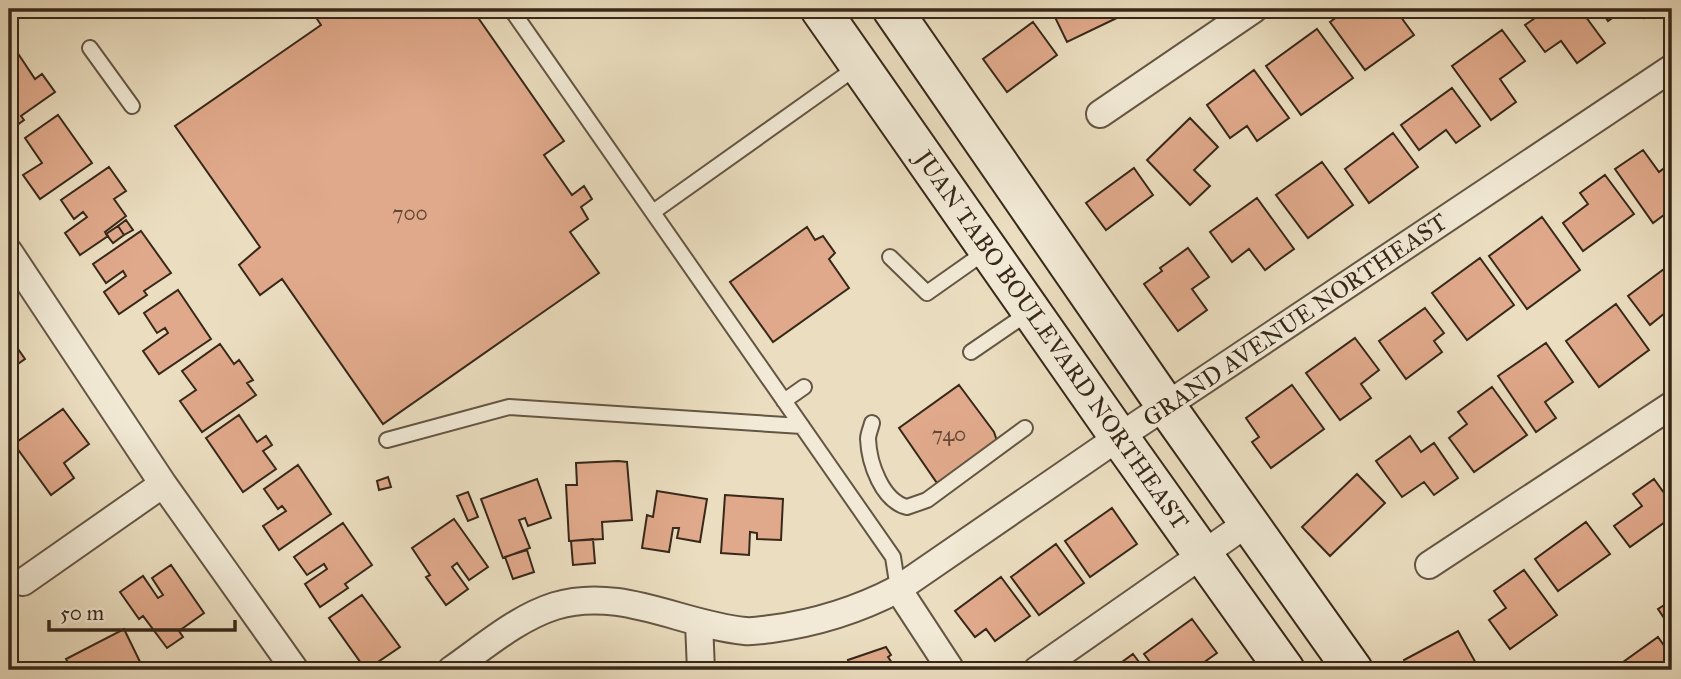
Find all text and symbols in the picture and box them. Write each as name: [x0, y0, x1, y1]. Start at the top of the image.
street label: JUAN TABO BOULEVARD NORTHEAST: [907, 142, 1195, 536]
house number: 700: [392, 200, 428, 226]
street label: GRAND AVENUE NORTHEAST: [1137, 207, 1453, 433]
house number: 740: [932, 421, 966, 447]
scale bar: [49, 588, 234, 632]
text: 50 m: [60, 600, 105, 626]

